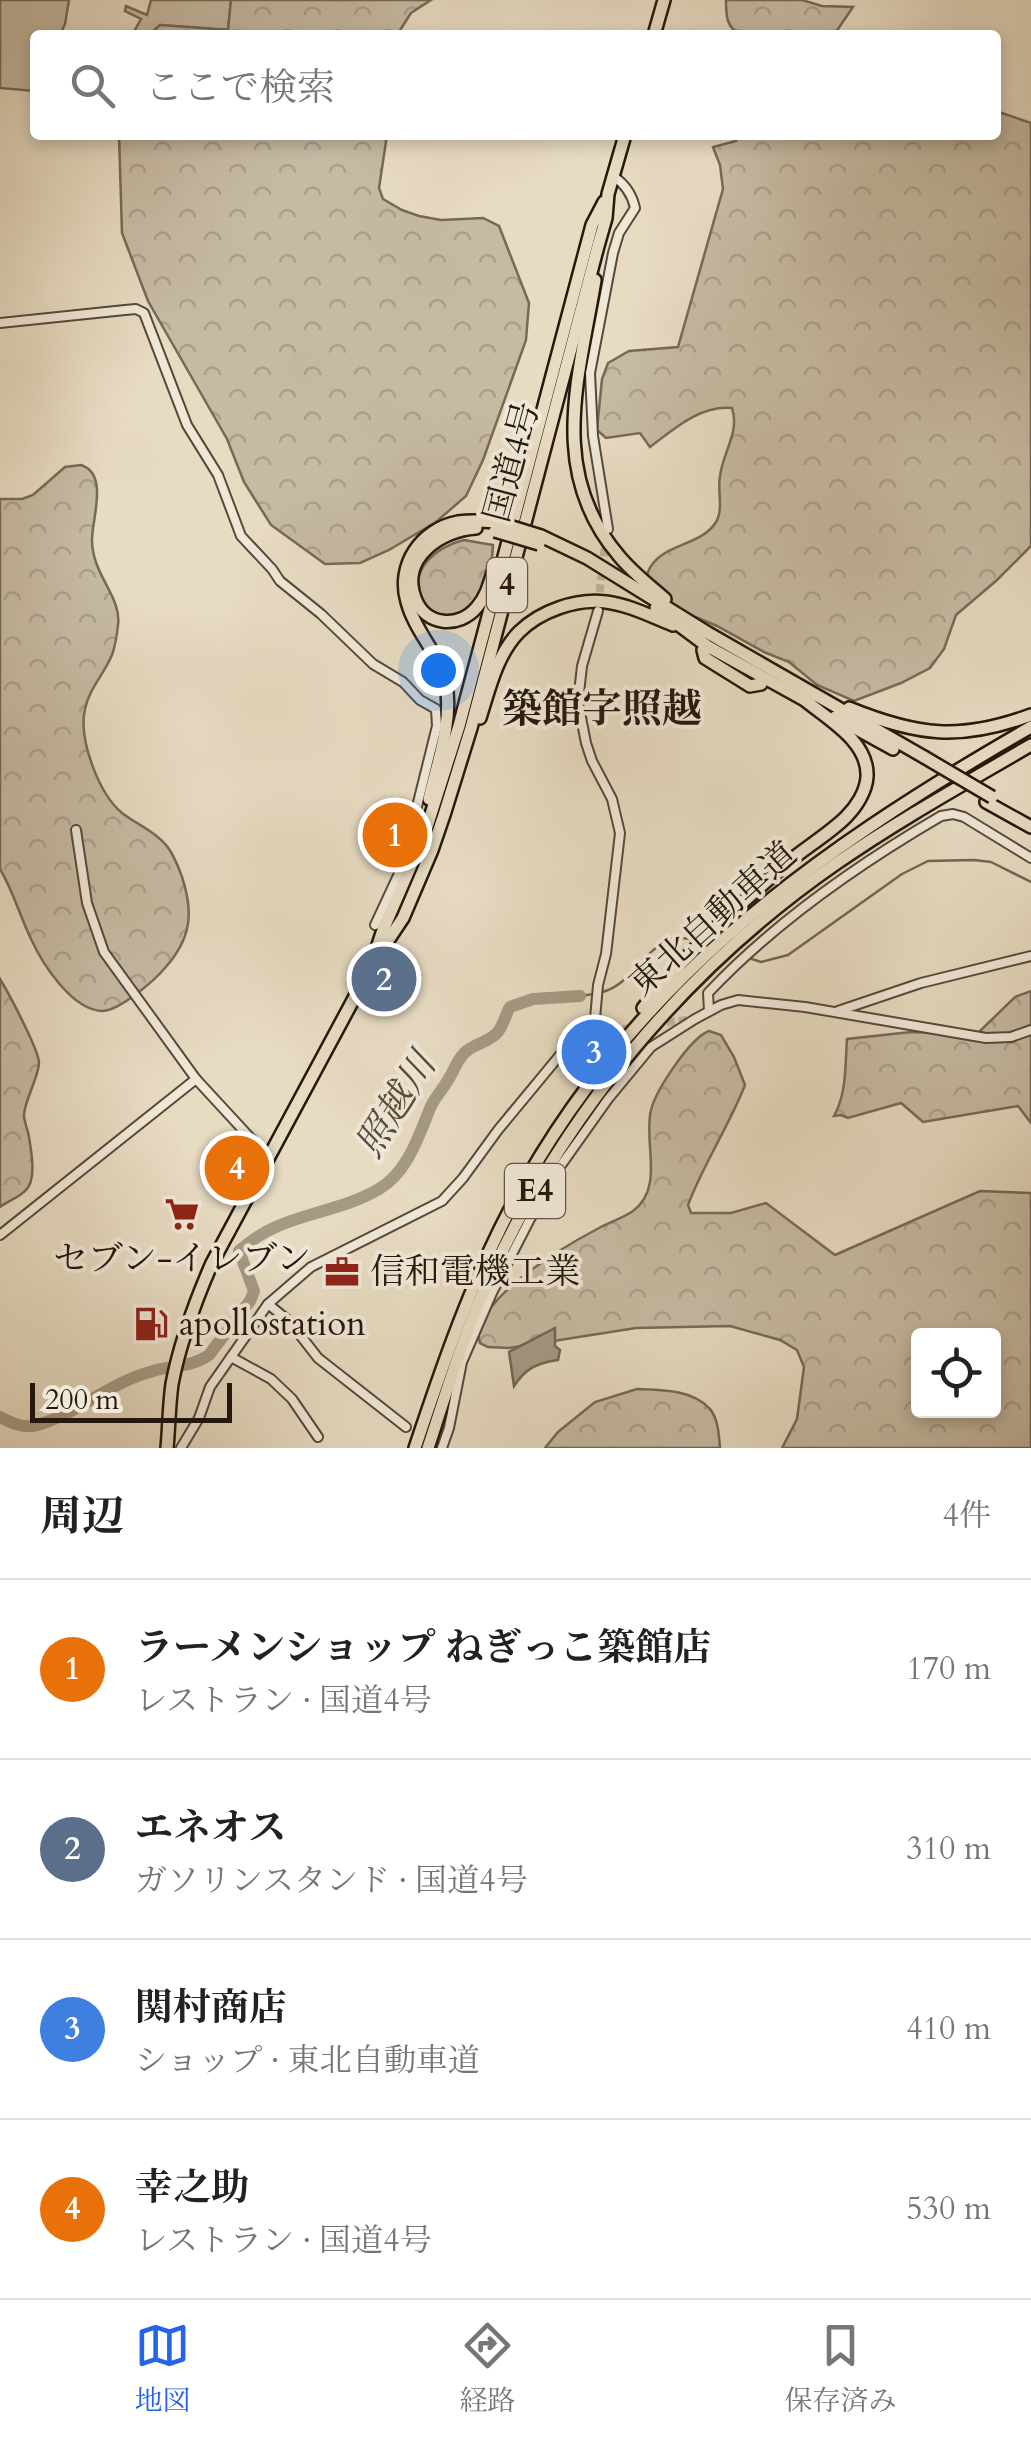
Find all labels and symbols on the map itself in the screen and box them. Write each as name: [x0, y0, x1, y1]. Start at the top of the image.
street label: 国道4号: [473, 396, 551, 528]
road number: 4: [487, 558, 527, 612]
your location: [413, 645, 464, 696]
district label: 築館字照越: [502, 682, 702, 737]
pin: 1: [362, 798, 428, 872]
street label: 東北自動車道: [619, 831, 807, 1007]
pin: 2: [352, 942, 416, 1016]
pin: 3: [562, 1014, 626, 1090]
water label: 照越川: [344, 1039, 450, 1167]
pin: 4: [204, 1130, 270, 1206]
road number: E4: [505, 1164, 565, 1218]
supermarket icon: セブン-イレブン: [163, 1195, 201, 1233]
place label: セブン-イレブン: [53, 1235, 311, 1283]
place label: 信和電機工業: [370, 1248, 580, 1296]
office icon: 信和電機工業: [323, 1253, 361, 1291]
place label: apollostation: [179, 1300, 366, 1348]
fuel station icon: apollostation: [132, 1305, 170, 1343]
scale bar: [30, 1378, 232, 1422]

